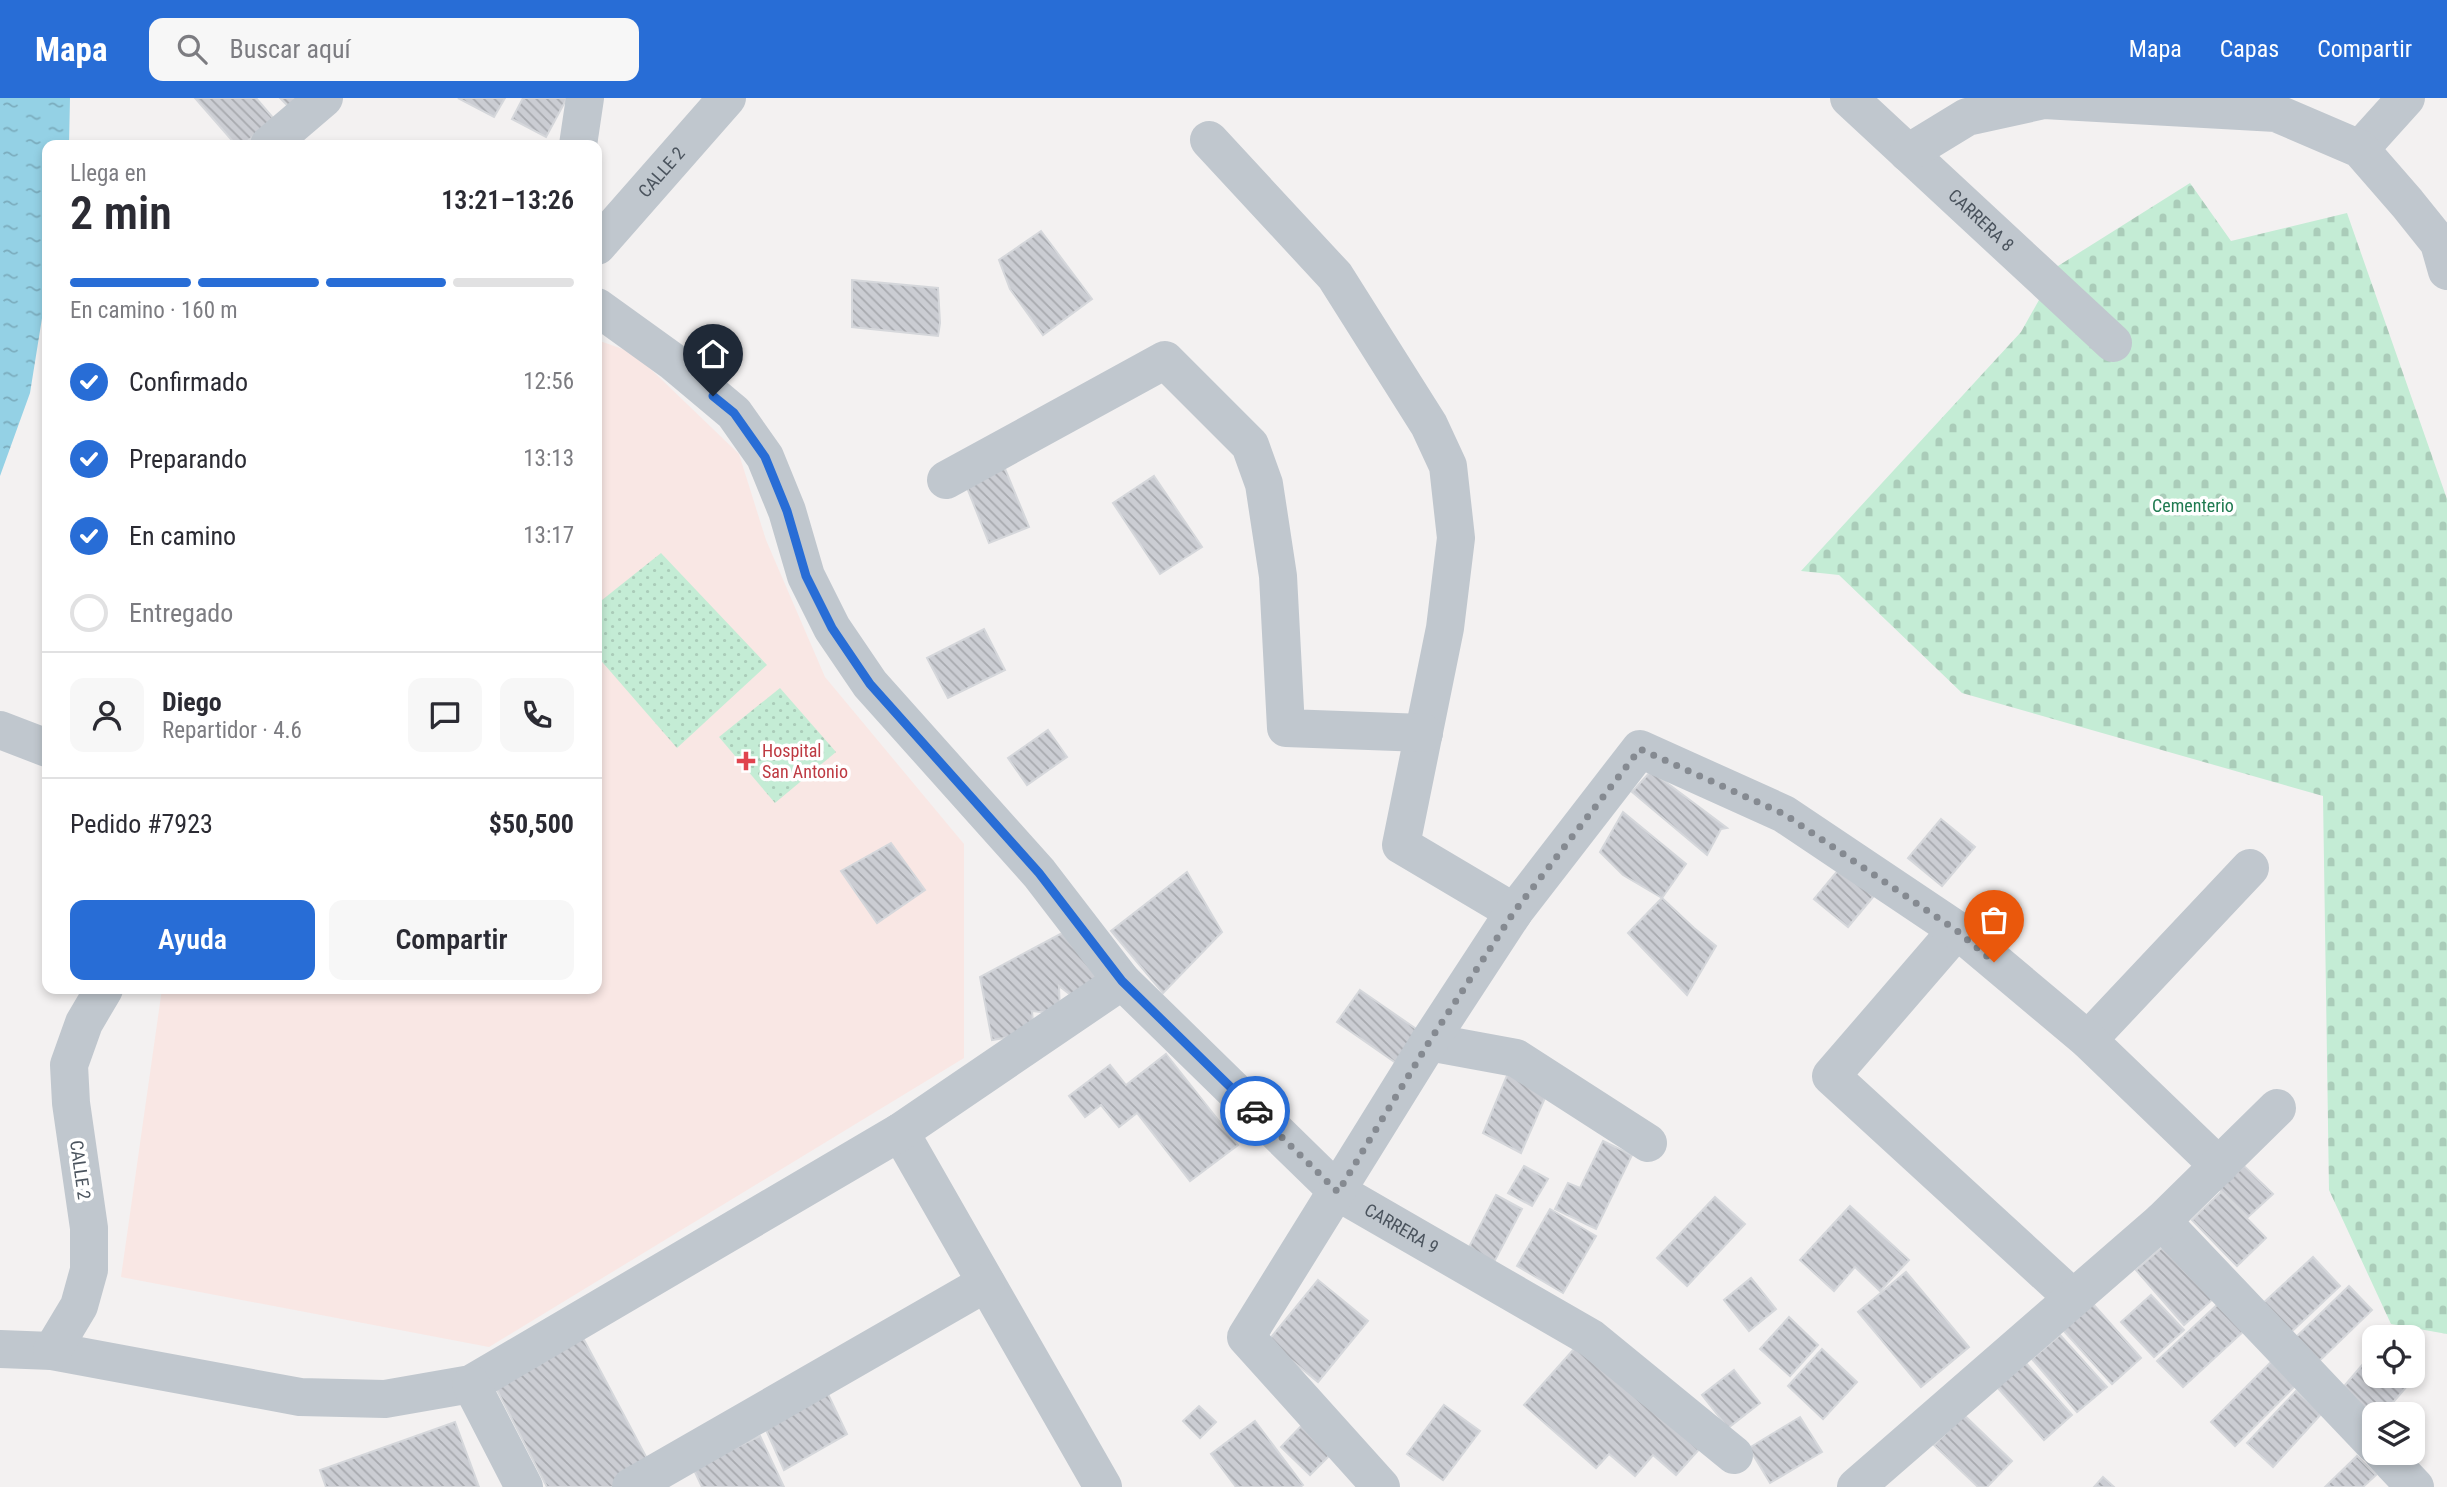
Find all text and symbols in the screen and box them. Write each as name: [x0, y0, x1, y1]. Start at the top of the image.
search box: [149, 18, 639, 81]
text: Mapa: [35, 30, 107, 69]
icon: search: [173, 30, 211, 68]
text: Buscar aquí: [229, 34, 351, 64]
text: Mapa: [2129, 35, 2182, 63]
text: Capas: [2220, 35, 2279, 63]
text: Compartir: [2317, 35, 2412, 63]
street label: CALLE 2: [634, 143, 689, 201]
text: Llega en: [70, 160, 147, 187]
text: 13:21–13:26: [441, 185, 574, 215]
street label: CARRERA 8: [1944, 185, 2018, 256]
text: 2 min: [70, 186, 172, 240]
text: En camino · 160 m: [70, 297, 238, 324]
pin: [683, 324, 743, 396]
icon: home: [694, 335, 732, 373]
icon: check: [70, 363, 108, 401]
text: Confirmado: [129, 367, 248, 397]
text: 12:56: [523, 368, 574, 395]
icon: check: [70, 440, 108, 478]
text: Preparando: [129, 444, 247, 474]
text: 13:13: [523, 445, 574, 472]
park label: Cementerio: [2152, 495, 2234, 516]
icon: check: [70, 517, 108, 555]
text: En camino: [129, 521, 236, 551]
text: 13:17: [523, 522, 574, 549]
text: Entregado: [129, 598, 233, 628]
button: person: [70, 678, 144, 752]
button: chat: [408, 678, 482, 752]
button: phone: [500, 678, 574, 752]
text: Diego: [162, 687, 222, 717]
text: Repartidor · 4.6: [162, 717, 302, 744]
place label: Hospital San Antonio: [762, 740, 848, 782]
marker: Hospital San Antonio: [736, 751, 756, 771]
text: Pedido #7923: [70, 809, 213, 839]
text: $50,500: [489, 809, 574, 839]
pin: [1964, 890, 2024, 962]
button: Ayuda: [70, 900, 315, 980]
button: Compartir: [329, 900, 574, 980]
icon: bag: [1975, 901, 2013, 939]
courier: [1220, 1076, 1290, 1146]
icon: car: [1236, 1092, 1274, 1130]
street label: CALLE 2: [66, 1139, 95, 1201]
street label: CARRERA 9: [1361, 1199, 1442, 1258]
map controls: [2362, 1325, 2425, 1465]
button: locate: [2362, 1325, 2425, 1388]
button: layers: [2362, 1402, 2425, 1465]

